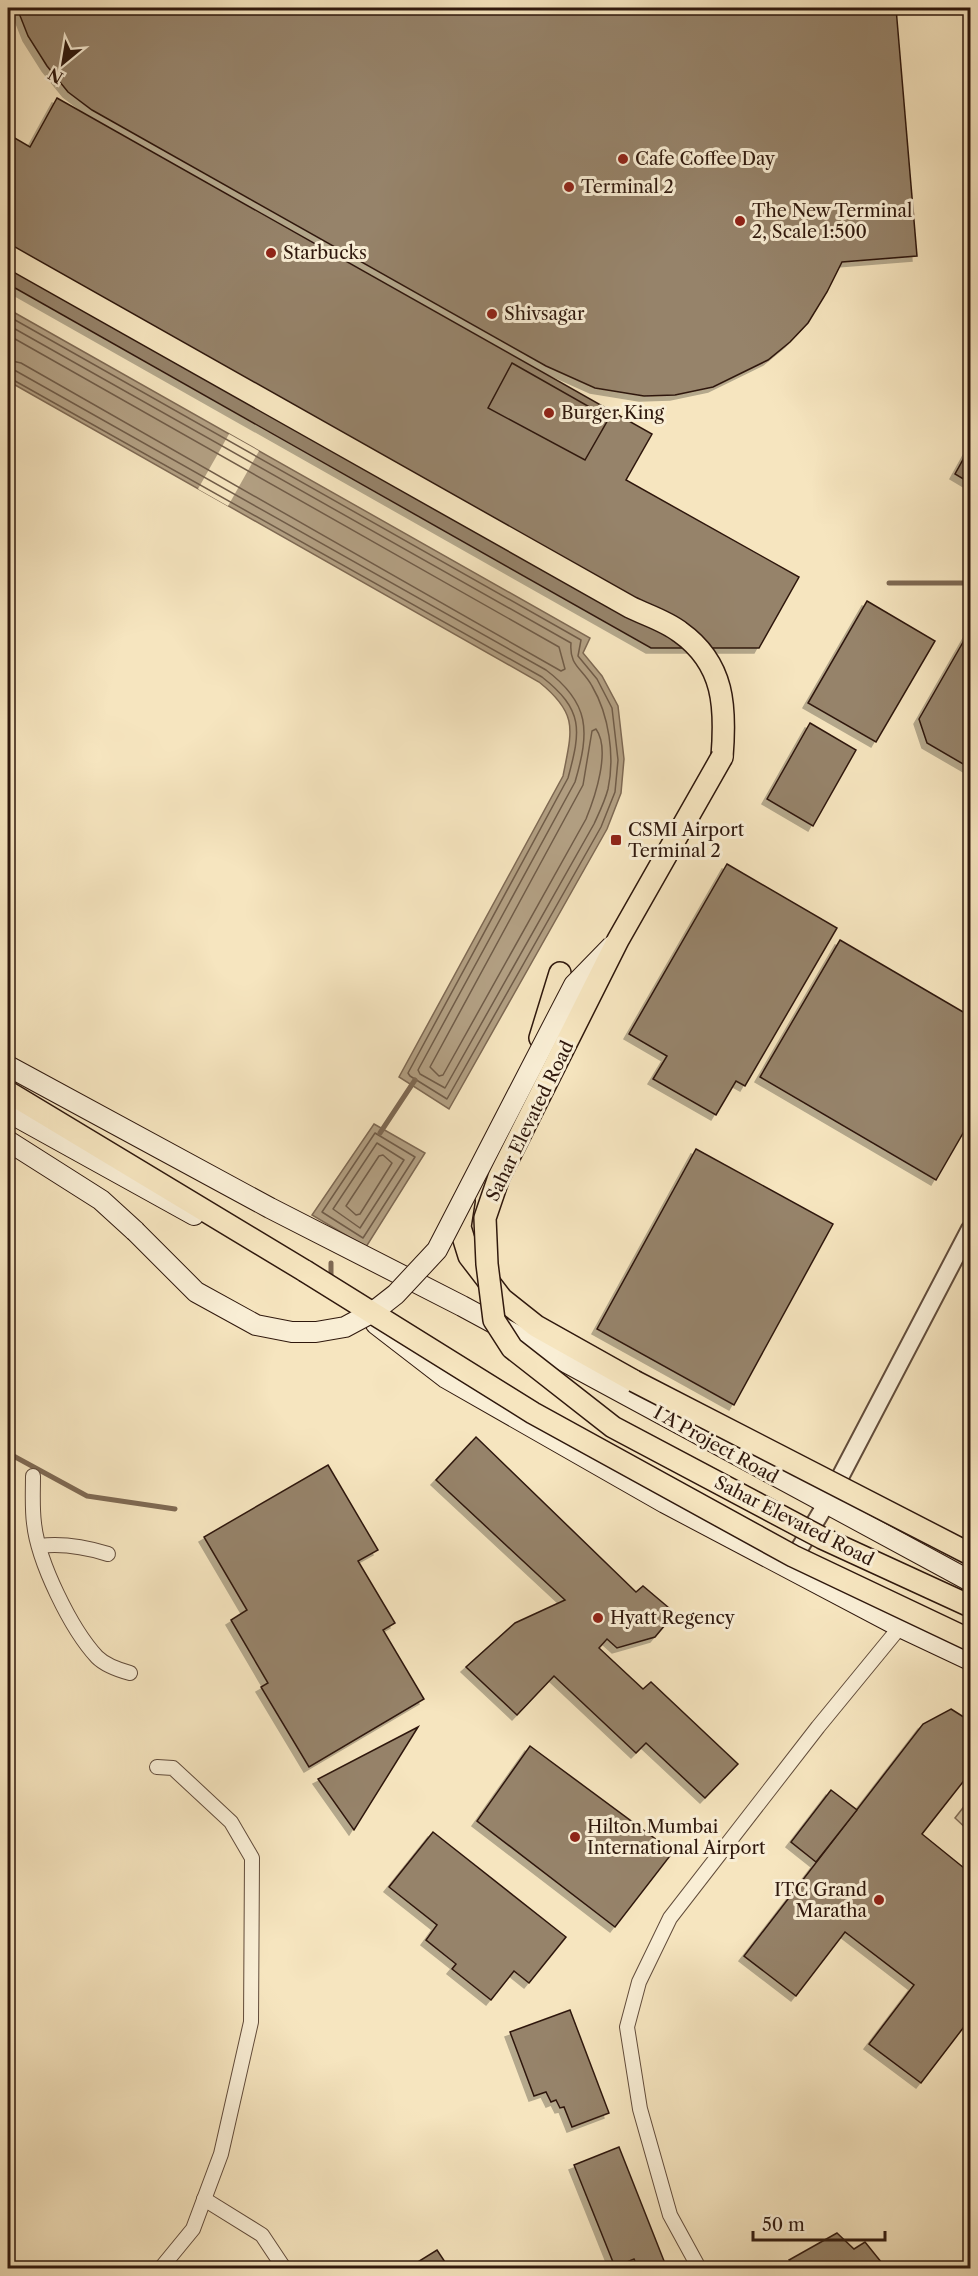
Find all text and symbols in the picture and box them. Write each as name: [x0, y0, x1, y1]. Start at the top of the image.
north arrow: [33, 33, 93, 93]
text: N: [44, 64, 67, 88]
place label: Cafe Coffee Day: [635, 148, 776, 170]
marker: Cafe Coffee Day: [616, 152, 630, 166]
place label: Terminal 2: [581, 176, 674, 198]
marker: Terminal 2: [562, 180, 576, 194]
place label: The New Terminal 2, Scale 1:500: [752, 200, 912, 243]
marker: The New Terminal 2, Scale 1:500: [733, 214, 747, 228]
place label: Starbucks: [283, 242, 367, 264]
marker: Starbucks: [264, 246, 278, 260]
place label: Shivsagar: [504, 303, 585, 325]
marker: Shivsagar: [485, 307, 499, 321]
place label: Burger King: [561, 402, 664, 424]
marker: Burger King: [542, 406, 556, 420]
place label: CSMI Airport Terminal 2: [628, 819, 745, 862]
marker: CSMI Airport Terminal 2: [609, 833, 623, 847]
street label: Sahar Elevated Road: [482, 1037, 578, 1205]
street label: I A Project Road: [650, 1402, 782, 1488]
street label: Sahar Elevated Road: [711, 1471, 877, 1571]
place label: Hyatt Regency: [610, 1607, 736, 1629]
marker: Hyatt Regency: [591, 1611, 605, 1625]
place label: Hilton Mumbai International Airport: [587, 1816, 766, 1859]
marker: Hilton Mumbai International Airport: [568, 1830, 582, 1844]
place label: ITC Grand Maratha: [774, 1879, 867, 1922]
marker: ITC Grand Maratha: [872, 1893, 886, 1907]
scale bar: [753, 2204, 885, 2242]
text: 50 m: [762, 2214, 805, 2236]

